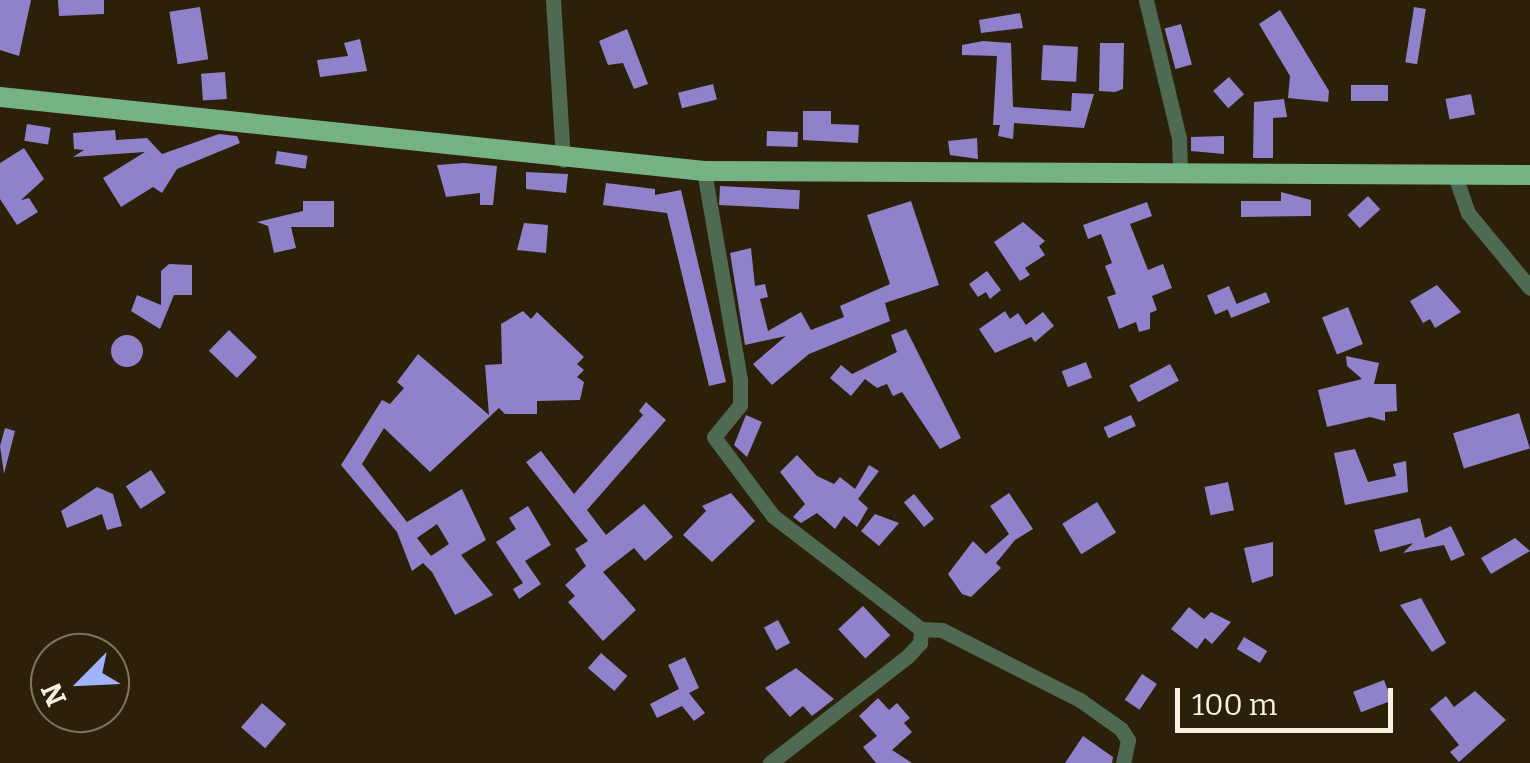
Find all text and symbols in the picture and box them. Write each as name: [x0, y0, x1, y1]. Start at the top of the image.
north arrow: [30, 633, 130, 733]
scale bar: [1180, 668, 1398, 730]
text: N: [34, 678, 73, 711]
text: 100 m: [1192, 687, 1277, 723]

